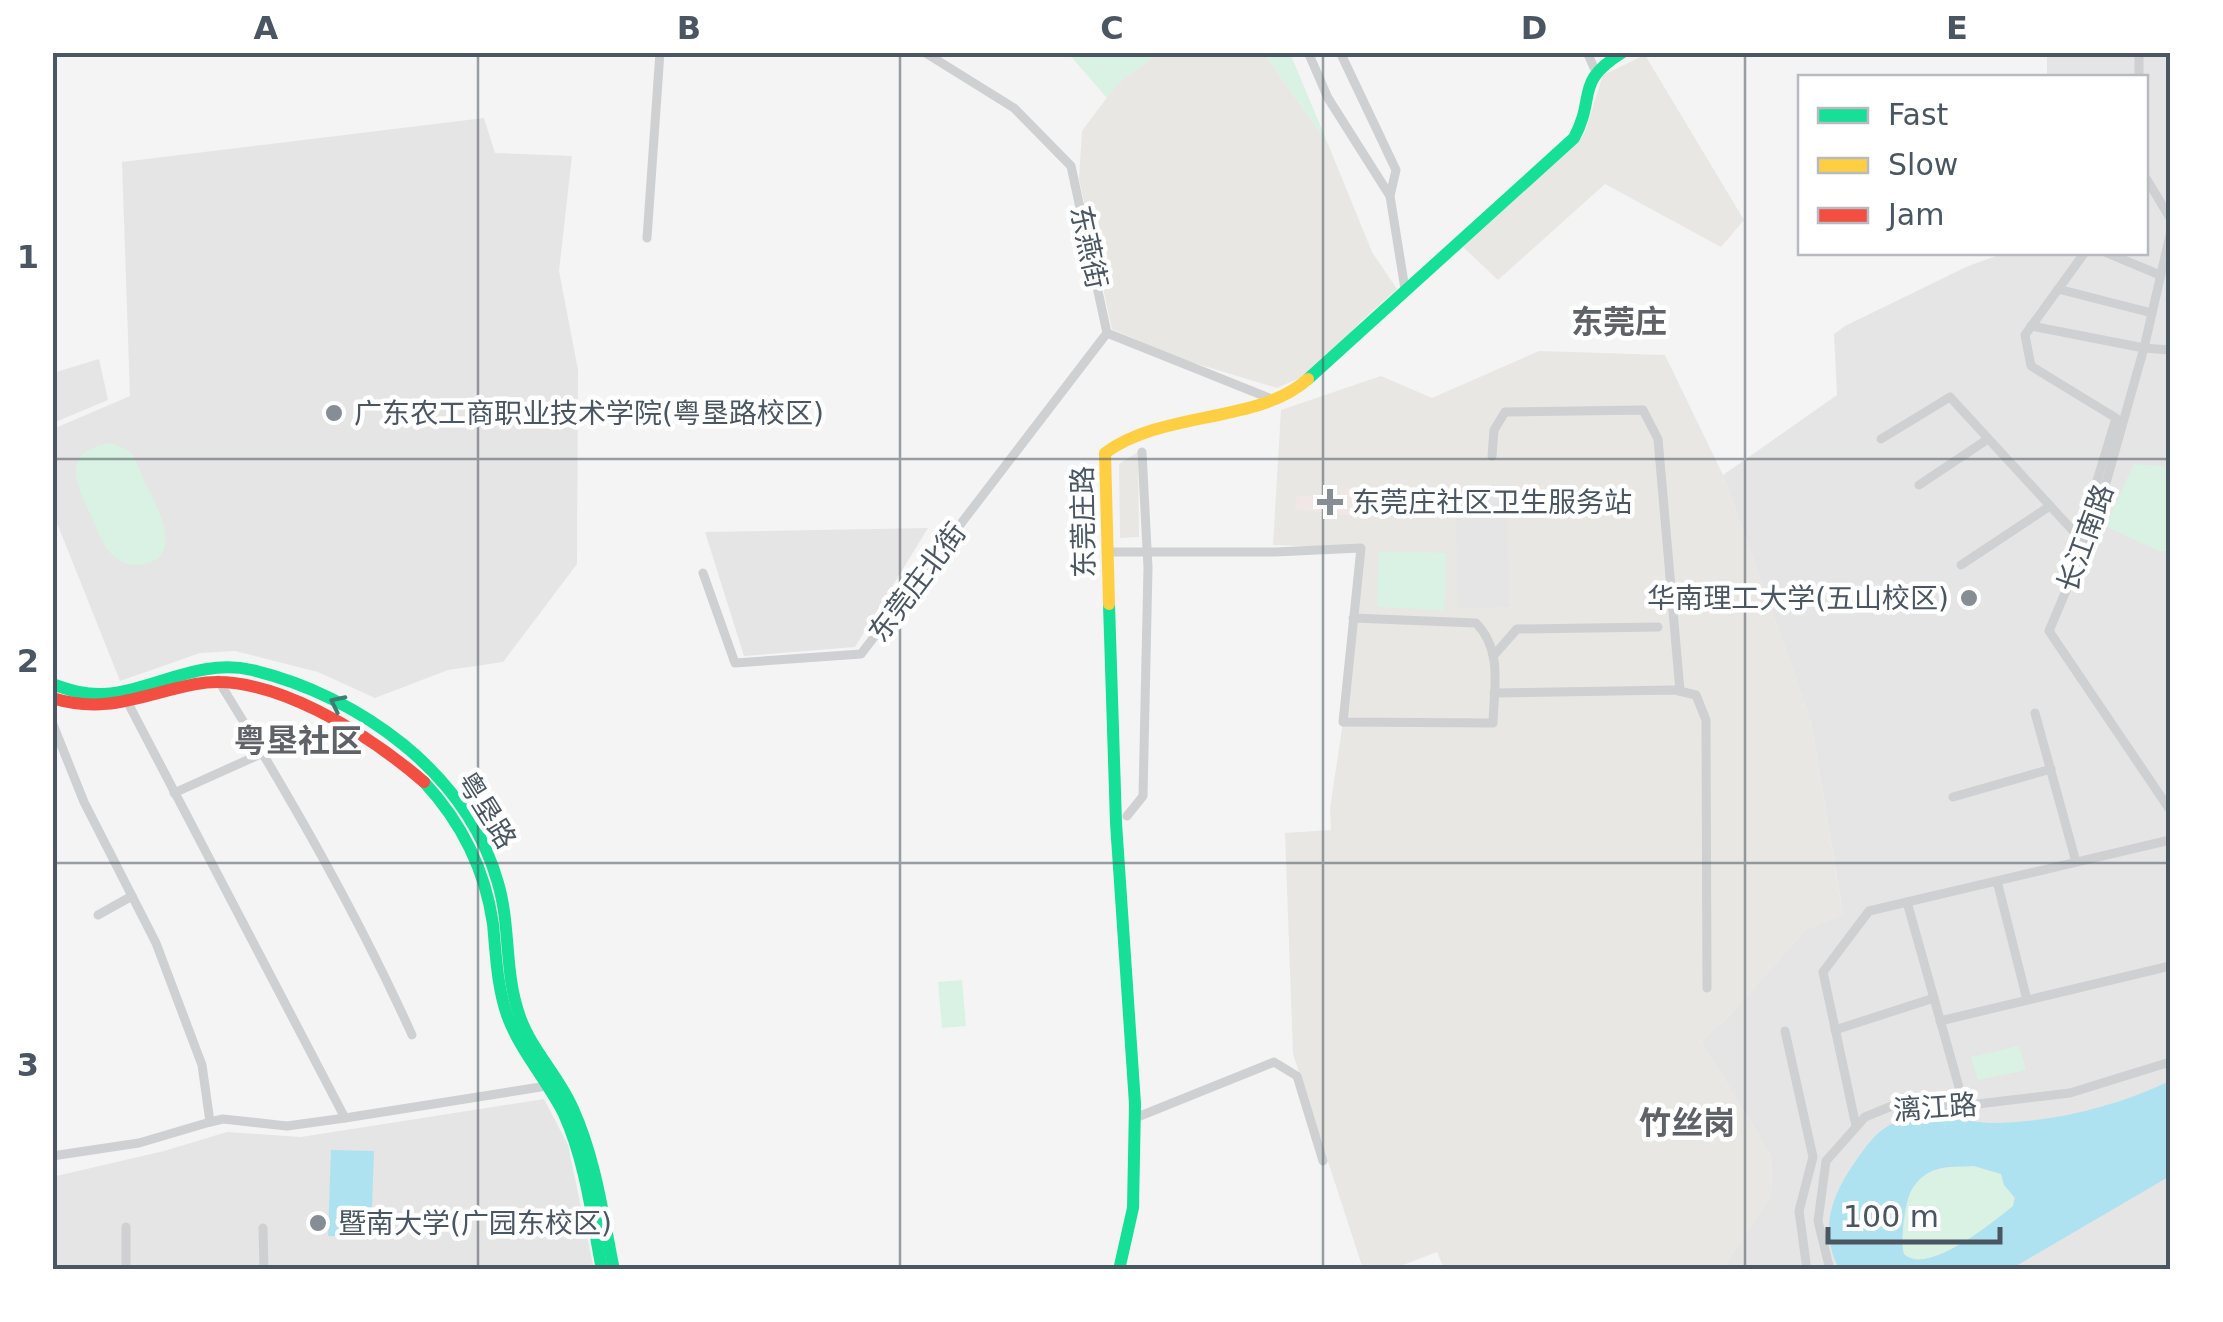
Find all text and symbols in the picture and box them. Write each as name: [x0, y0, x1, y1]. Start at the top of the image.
text: A: [254, 9, 279, 47]
text: B: [677, 9, 701, 47]
text: C: [1100, 9, 1124, 47]
text: D: [1521, 9, 1547, 47]
text: E: [1946, 9, 1968, 47]
legend: [1798, 75, 2148, 255]
text: Fast: [1888, 97, 1949, 132]
text: Slow: [1888, 147, 1958, 182]
text: Jam: [1886, 197, 1944, 232]
street label: 东燕街: [1064, 203, 1113, 292]
text: 1: [17, 238, 39, 276]
district label: 东莞庄: [1571, 303, 1667, 341]
place label: 广东农工商职业技术学院(粤垦路校区): [354, 397, 824, 430]
marker: 广东农工商职业技术学院(粤垦路校区): [323, 402, 345, 424]
street label: 东莞庄路: [1066, 466, 1101, 578]
street label: 长江南路: [2051, 480, 2120, 596]
place label: 东莞庄社区卫生服务站: [1352, 486, 1632, 519]
marker: 东莞庄社区卫生服务站: [1317, 489, 1343, 515]
street label: 东莞庄北街: [862, 516, 973, 648]
place label: 华南理工大学(五山校区): [1647, 582, 1949, 615]
marker: 华南理工大学(五山校区): [1958, 587, 1980, 609]
text: 2: [17, 642, 39, 680]
one-way arrow: [329, 696, 347, 716]
district label: 粤垦社区: [234, 722, 362, 760]
street label: 粤垦路: [450, 766, 523, 855]
text: 3: [17, 1046, 39, 1084]
street label: 漓江路: [1892, 1088, 1978, 1127]
district label: 竹丝岗: [1639, 1104, 1735, 1142]
scale bar: [1828, 1182, 2000, 1244]
text: 100 m: [1843, 1199, 1939, 1234]
place label: 暨南大学(广园东校区): [338, 1207, 612, 1240]
marker: 暨南大学(广园东校区): [307, 1212, 329, 1234]

